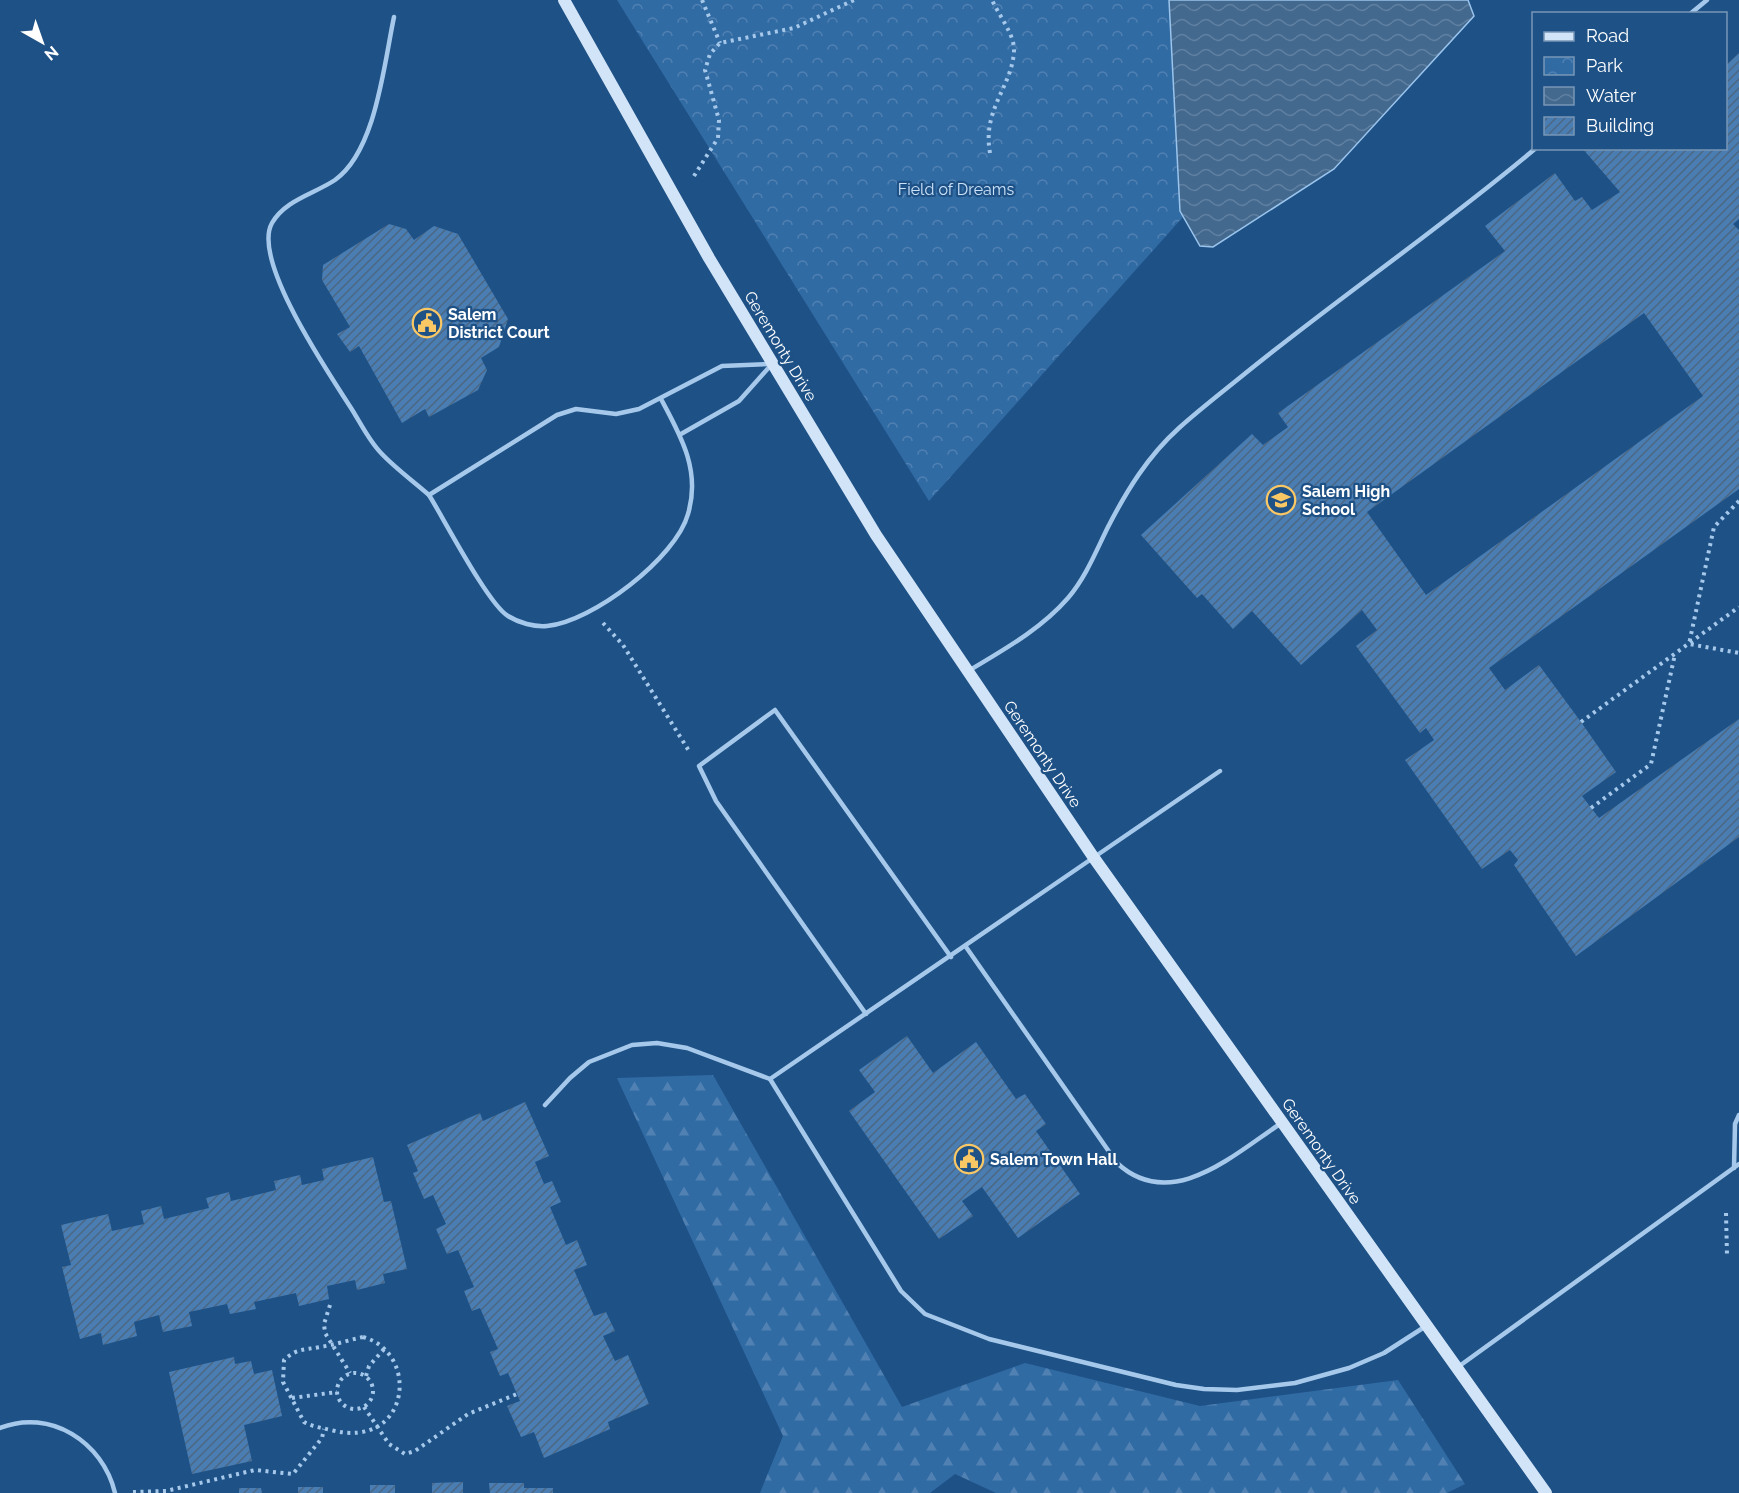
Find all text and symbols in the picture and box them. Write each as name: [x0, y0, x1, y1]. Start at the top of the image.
north arrow: [12, 12, 72, 72]
legend: [1532, 12, 1727, 150]
text: Road: [1586, 25, 1629, 46]
text: N: [41, 42, 62, 64]
text: Park: [1586, 55, 1623, 76]
text: Water: [1586, 85, 1637, 106]
text: Building: [1586, 115, 1654, 136]
park label: Field of Dreams: [898, 180, 1014, 199]
street label: Geremonty Drive: [740, 288, 821, 405]
place label: Salem District Court: [448, 305, 550, 342]
public building icon: Salem District Court: [411, 307, 443, 339]
place label: Salem High School: [1302, 482, 1390, 519]
school or university icon: Salem High School: [1265, 484, 1297, 516]
street label: Geremonty Drive: [1000, 697, 1085, 811]
street label: Geremonty Drive: [1278, 1095, 1365, 1208]
public building icon: Salem Town Hall: [953, 1143, 985, 1175]
place label: Salem Town Hall: [990, 1150, 1119, 1169]

